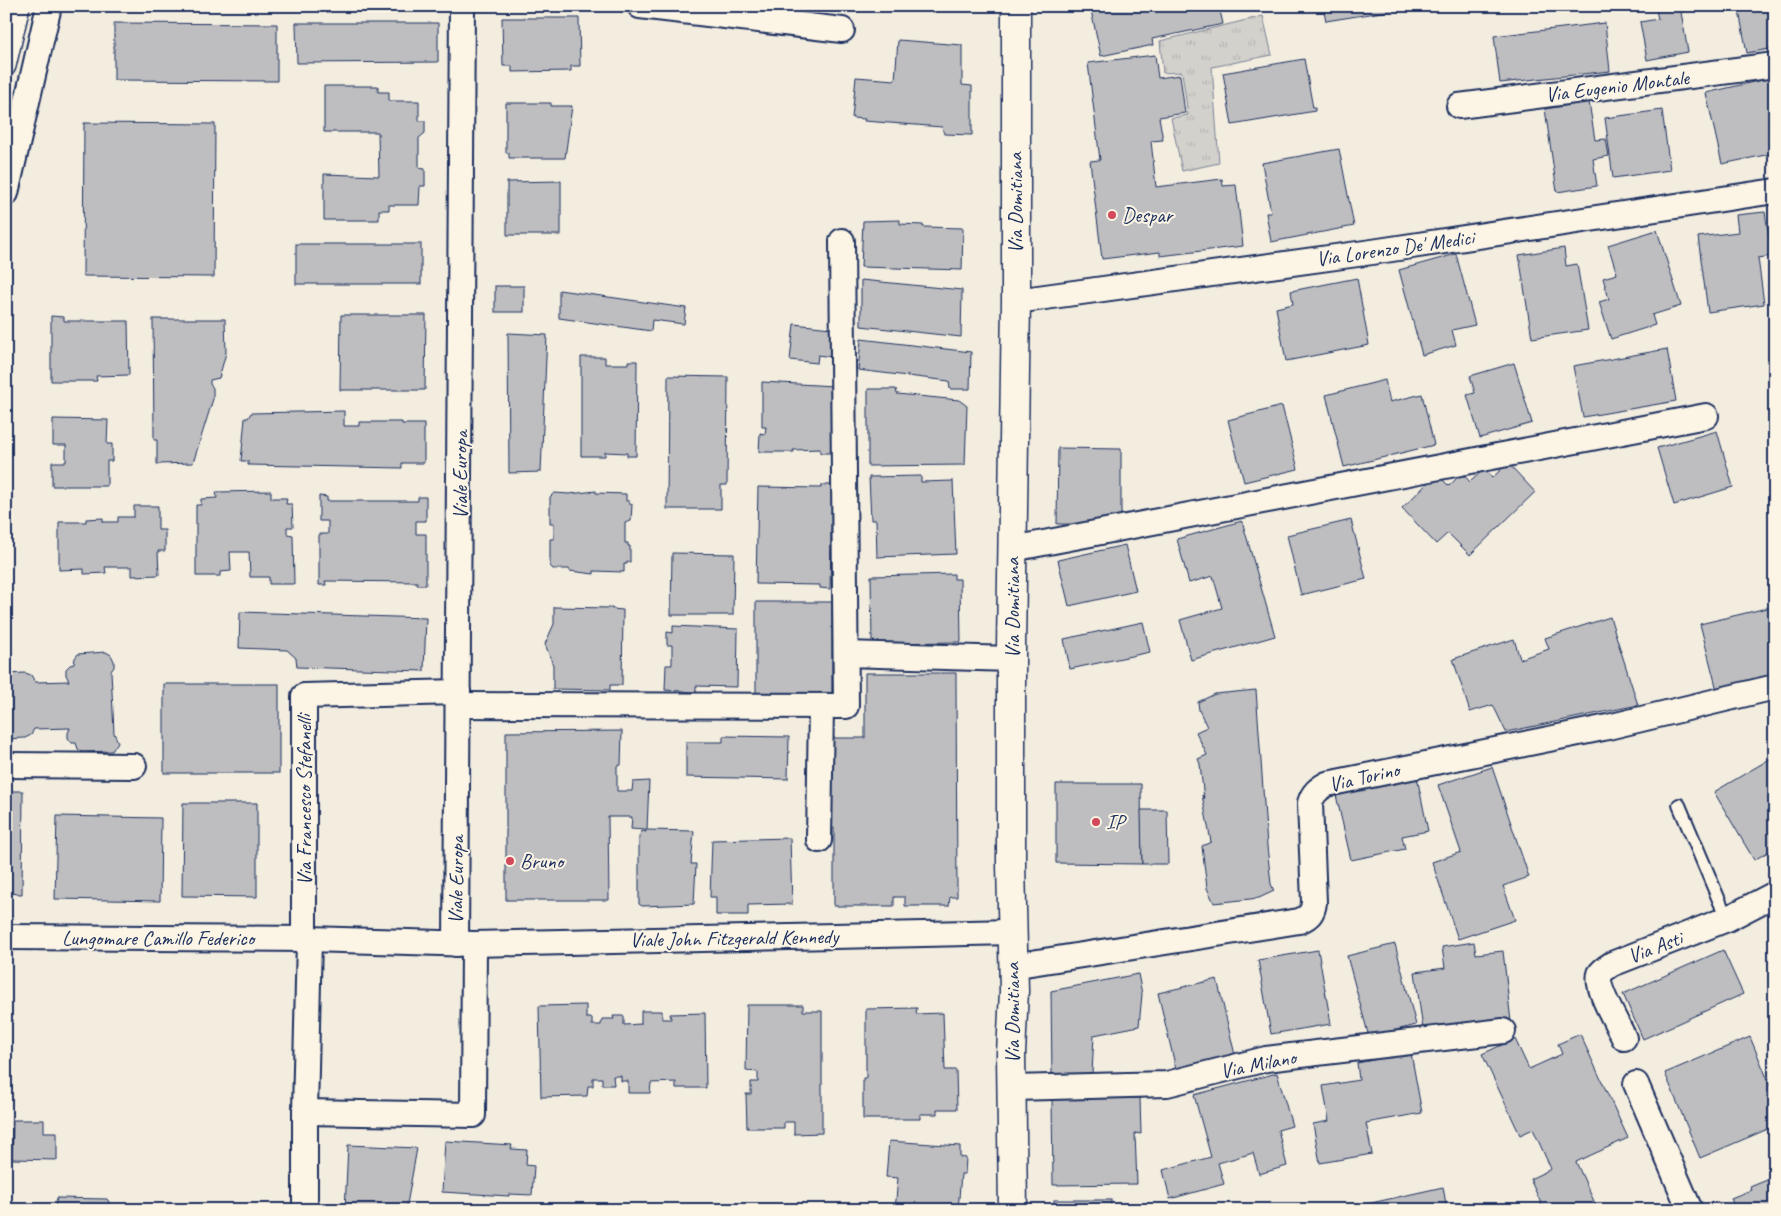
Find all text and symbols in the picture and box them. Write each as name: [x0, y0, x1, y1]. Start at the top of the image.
street label: Via Eugenio Montale: [1544, 64, 1691, 108]
street label: Via Domitiana: [1002, 151, 1028, 254]
place label: Despar: [1122, 202, 1174, 228]
marker: Despar: [1106, 209, 1118, 221]
street label: Via Lorenzo De' Medici: [1314, 224, 1479, 272]
street label: Viale Europa: [447, 428, 473, 519]
street label: Via Domitiana: [999, 556, 1025, 659]
street label: Via Francesco Stefanelli: [291, 711, 317, 885]
street label: Via Torino: [1326, 756, 1404, 798]
place label: IP: [1106, 809, 1127, 835]
marker: IP: [1090, 816, 1102, 828]
street label: Viale Europa: [442, 833, 470, 924]
place label: Bruno: [520, 848, 566, 874]
marker: Bruno: [504, 855, 516, 867]
street label: Viale John Fitzgerald Kennedy: [629, 923, 840, 953]
street label: Via Asti: [1624, 924, 1689, 969]
street label: Lungomare Camillo Federico: [62, 925, 257, 951]
street label: Via Domitiana: [999, 961, 1025, 1064]
street label: Via Milano: [1218, 1043, 1300, 1084]

